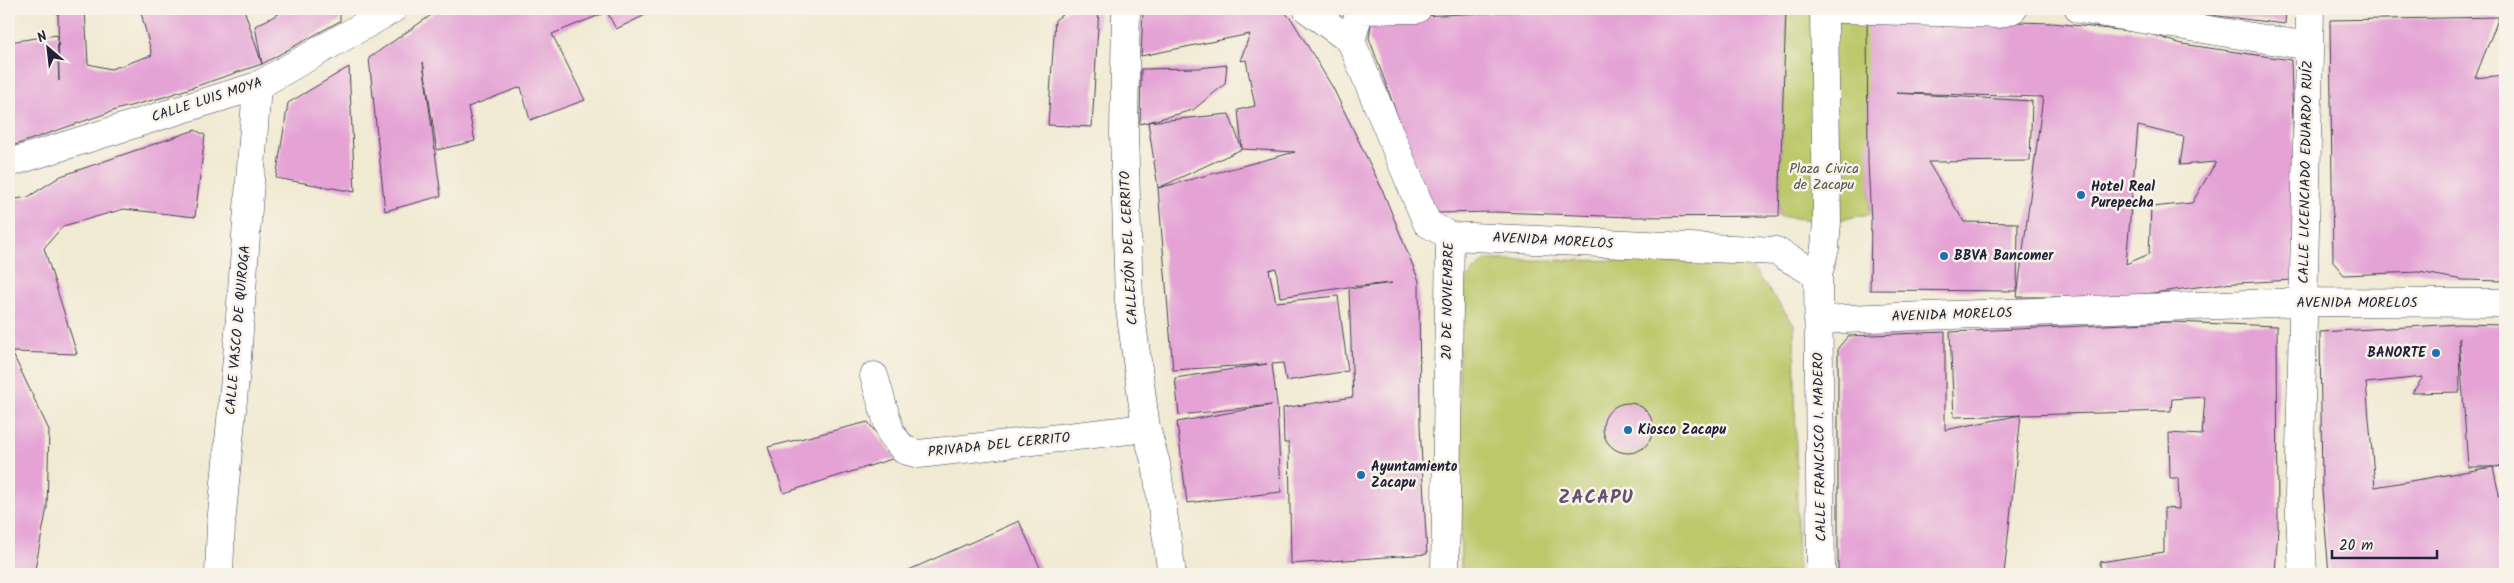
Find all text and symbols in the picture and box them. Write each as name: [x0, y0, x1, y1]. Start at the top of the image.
north arrow: [22, 22, 72, 72]
text: N: [33, 26, 52, 49]
street label: CALLE LICENCIADO EDUARDO RUÍZ: [2293, 60, 2319, 284]
street label: CALLE LUIS MOYA: [149, 72, 265, 128]
park label: Plaza Civica de Zacapu: [1789, 158, 1859, 196]
street label: CALLEJÓN DEL CERRITO: [1114, 170, 1144, 326]
place label: Hotel Real Purepecha: [2091, 176, 2155, 214]
marker: Hotel Real Purepecha: [2075, 189, 2087, 201]
street label: AVENIDA MORELOS: [1492, 227, 1614, 255]
street label: 20 DE NOVIEMBRE: [1436, 241, 1460, 360]
street label: CALLE VASCO DE QUIROGA: [220, 244, 256, 416]
place label: BBVA Bancomer: [1954, 245, 2054, 267]
marker: BBVA Bancomer: [1938, 250, 1950, 262]
street label: AVENIDA MORELOS: [2297, 292, 2418, 314]
street label: AVENIDA MORELOS: [1891, 302, 2013, 328]
place label: BANORTE: [2367, 342, 2427, 364]
marker: BANORTE: [2430, 347, 2442, 359]
street label: CALLE FRANCISCO I. MADERO: [1807, 352, 1833, 542]
place label: Kiosco Zacapu: [1638, 419, 1726, 441]
marker: Kiosco Zacapu: [1622, 424, 1634, 436]
street label: PRIVADA DEL CERRITO: [927, 427, 1072, 463]
place label: Ayuntamiento Zacapu: [1371, 456, 1458, 494]
marker: Ayuntamiento Zacapu: [1355, 469, 1367, 481]
district label: ZACAPU: [1558, 483, 1634, 513]
scale bar: [2332, 528, 2436, 560]
text: 20 m: [2339, 534, 2373, 558]

